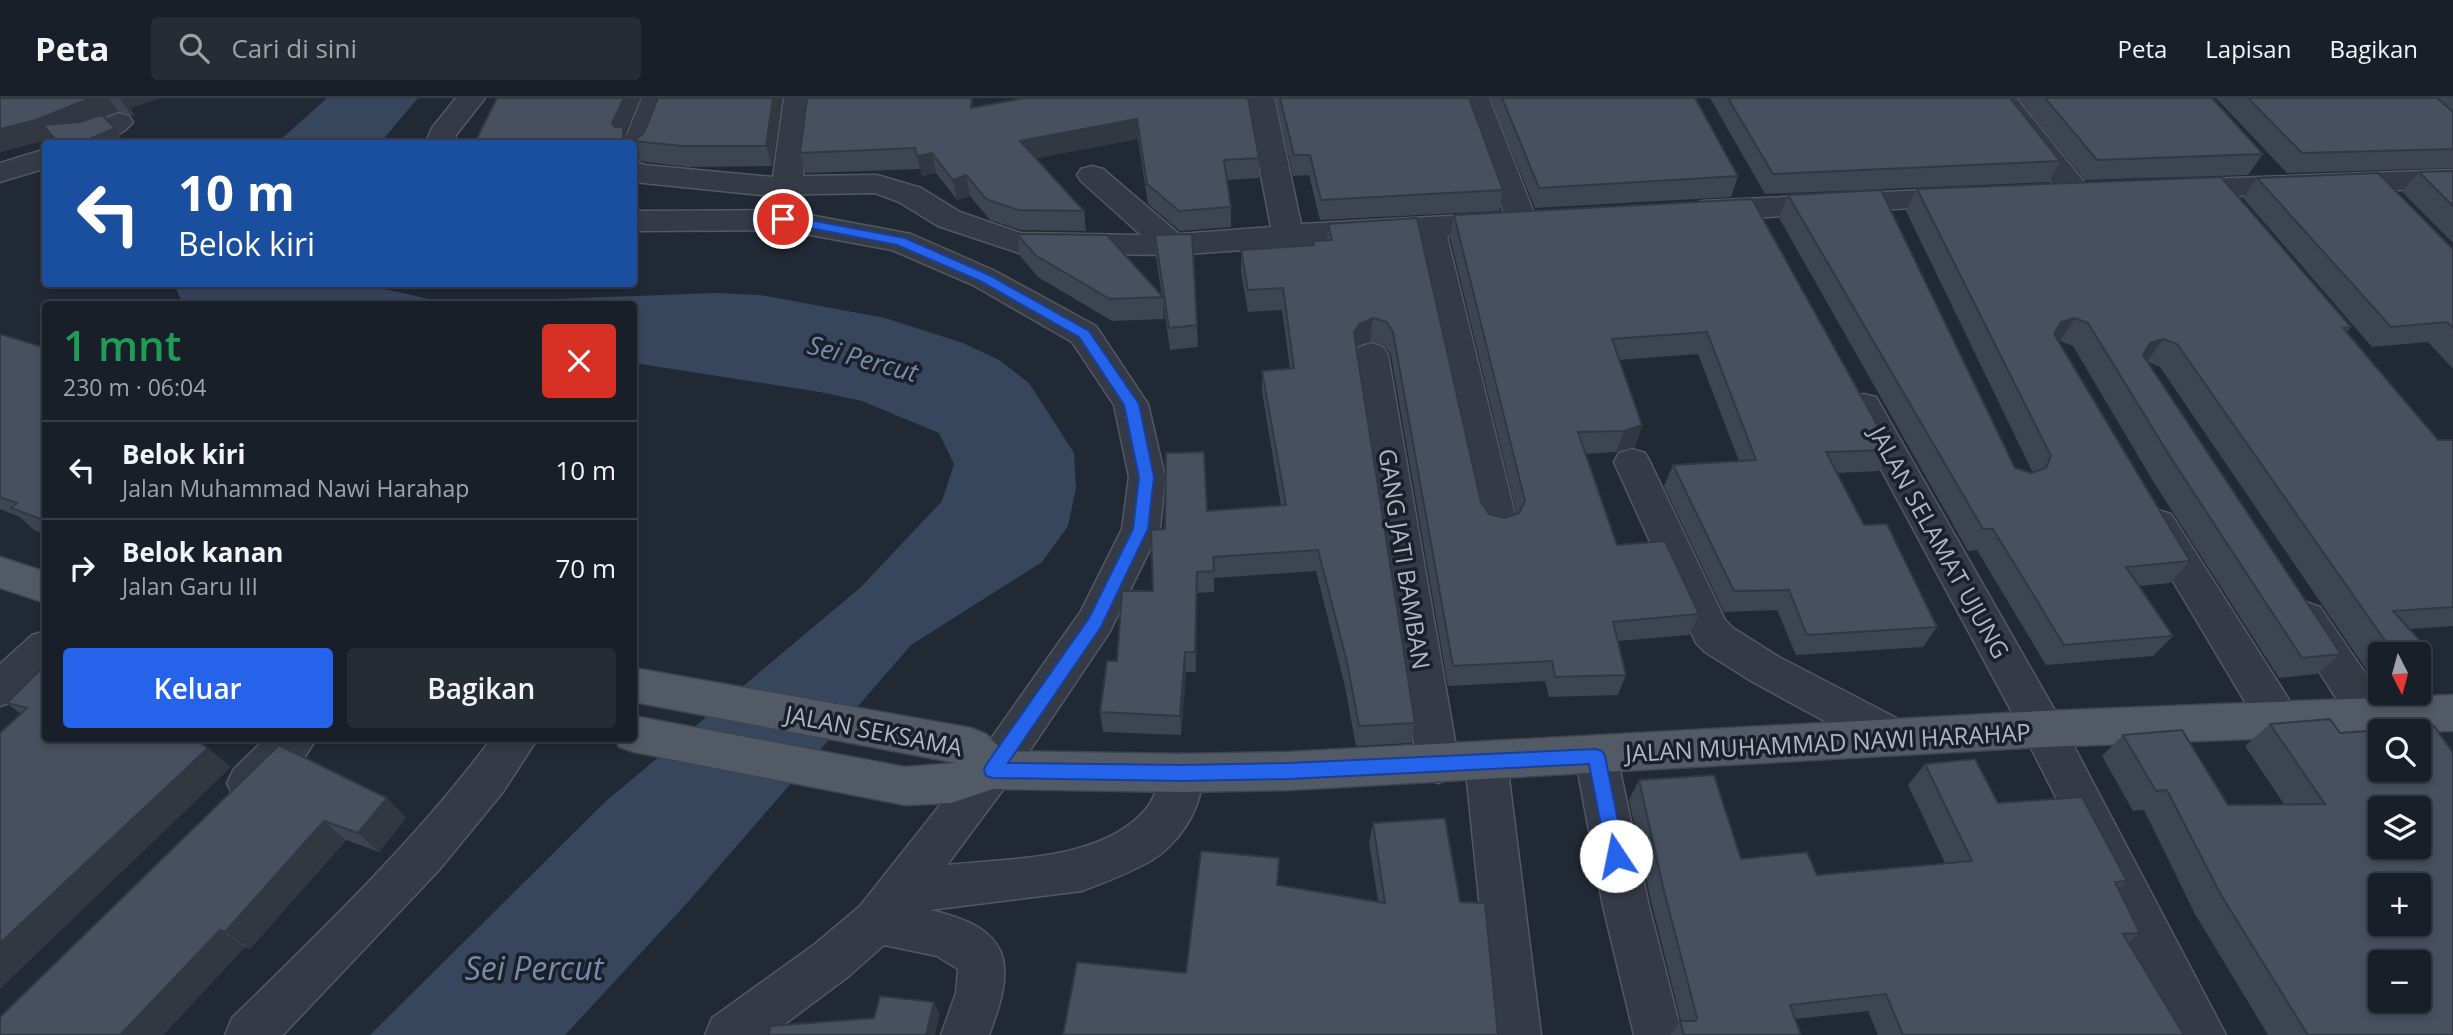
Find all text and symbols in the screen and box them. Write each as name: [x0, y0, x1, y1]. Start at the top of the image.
search box: [151, 17, 641, 80]
text: Peta: [35, 26, 109, 71]
icon: search: [175, 29, 213, 67]
text: Cari di sini: [231, 30, 357, 66]
text: Peta: [2117, 32, 2167, 65]
text: Lapisan: [2205, 32, 2291, 65]
text: Bagikan: [2329, 32, 2418, 65]
text: 10 m: [178, 159, 295, 225]
icon: left: [63, 168, 154, 259]
pin: [753, 189, 813, 249]
icon: arrive: [764, 200, 802, 238]
text: Belok kiri: [178, 222, 315, 265]
text: 1 mnt: [63, 316, 181, 373]
button: close: [542, 324, 616, 398]
water label: Sei Percut: [804, 326, 923, 390]
text: 230 m · 06:04: [63, 371, 206, 403]
street label: JALAN SELAMAT UJUNG: [1861, 418, 2018, 664]
text: Belok kiri: [122, 436, 246, 472]
street label: GANG JATI BAMBAN: [1371, 446, 1439, 672]
icon: left: [63, 451, 101, 489]
text: 10 m: [555, 452, 616, 488]
text: Jalan Muhammad Nawi Harahap: [122, 472, 469, 504]
text: Belok kanan: [122, 534, 283, 570]
icon: right: [63, 549, 101, 587]
text: 70 m: [555, 550, 616, 586]
text: Jalan Garu III: [122, 570, 258, 602]
north arrow: [2368, 642, 2431, 705]
map controls: [2368, 642, 2431, 1013]
button: Keluar: [63, 648, 333, 728]
button: Bagikan: [347, 648, 616, 728]
street label: JALAN SEKSAMA: [781, 696, 966, 764]
street label: JALAN MUHAMMAD NAWI HARAHAP: [1622, 715, 2032, 769]
button: search: [2368, 719, 2431, 782]
button: layers: [2368, 796, 2431, 859]
position arrow: [1579, 819, 1653, 893]
button: +: [2368, 873, 2431, 936]
water label: Sei Percut: [465, 946, 605, 989]
button: −: [2368, 950, 2431, 1013]

